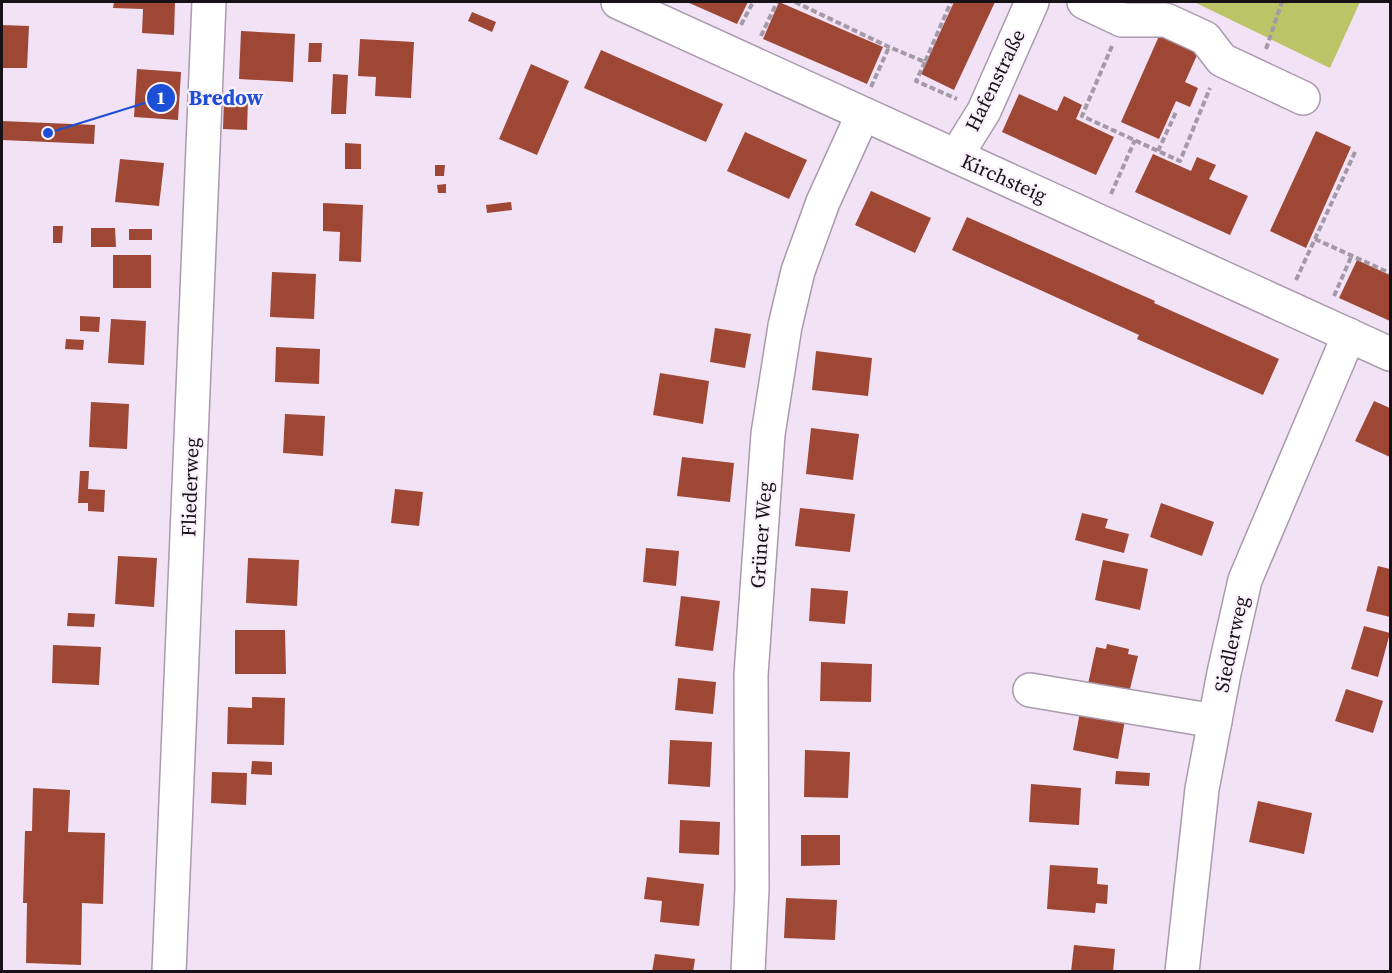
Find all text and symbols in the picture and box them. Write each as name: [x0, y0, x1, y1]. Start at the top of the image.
street label: Hafenstraße: [958, 24, 1032, 136]
callout: Bredow: [146, 79, 275, 118]
text: Bredow: [189, 83, 264, 112]
text: 1: [156, 85, 166, 110]
street label: Kirchsteig: [957, 147, 1051, 209]
street label: Fliederweg: [174, 437, 206, 537]
street label: Grüner Weg: [743, 481, 779, 589]
street label: Siedlerweg: [1207, 593, 1255, 695]

